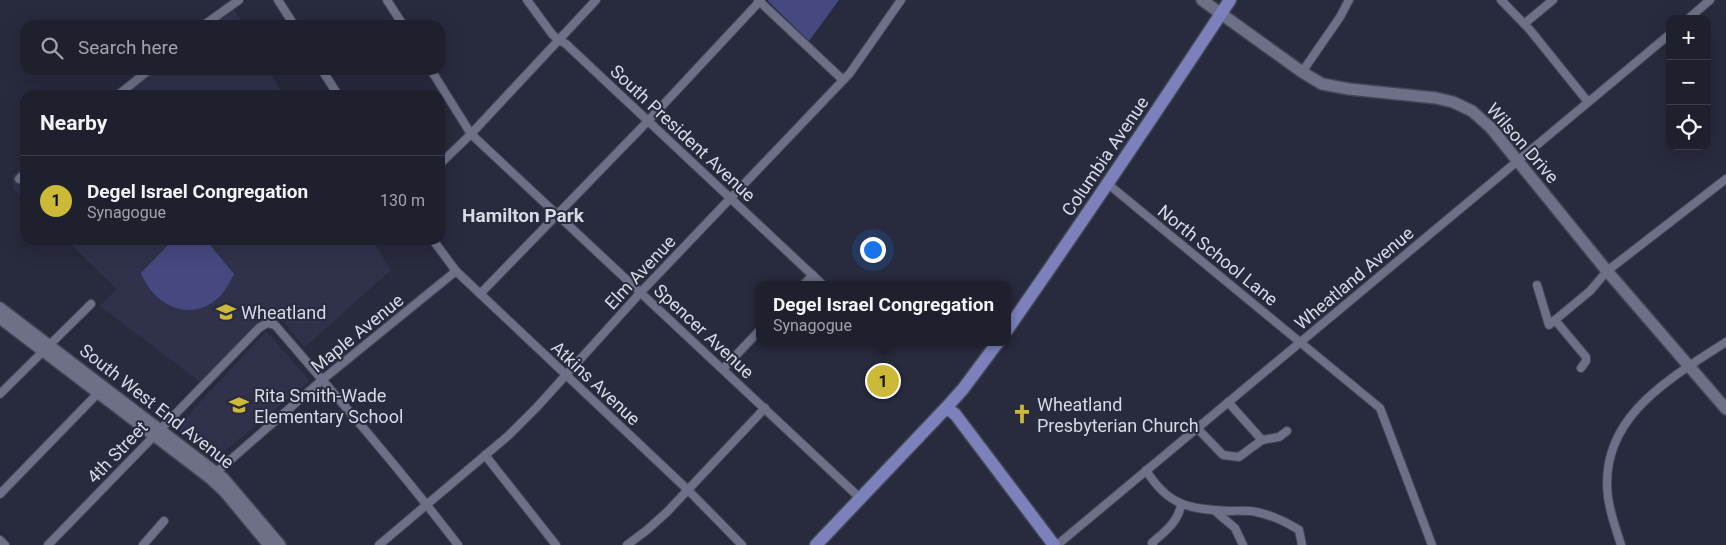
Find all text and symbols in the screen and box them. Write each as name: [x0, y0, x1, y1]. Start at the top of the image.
map controls: [1666, 15, 1711, 150]
button: +: [1666, 15, 1711, 60]
search box: [20, 20, 445, 75]
icon: search: [38, 34, 66, 62]
text: Search here: [78, 36, 178, 59]
street label: South President Avenue: [606, 60, 760, 206]
button: −: [1666, 60, 1711, 105]
street label: Columbia Avenue: [1057, 92, 1153, 220]
street label: Wilson Drive: [1483, 99, 1563, 187]
button: locate: [1666, 105, 1711, 150]
text: Nearby: [40, 111, 107, 135]
text: Degel Israel Congregation: [87, 180, 308, 203]
text: 1: [51, 191, 61, 210]
text: 130 m: [380, 191, 425, 210]
street label: North School Lane: [1154, 200, 1282, 310]
text: Synagogue: [87, 203, 166, 222]
district label: Hamilton Park: [462, 204, 585, 227]
street label: Wheatland Avenue: [1290, 222, 1418, 334]
street label: Elm Avenue: [600, 231, 680, 313]
your location: [860, 237, 886, 263]
street label: Spencer Avenue: [650, 279, 758, 383]
popup: [756, 281, 1011, 346]
street label: Maple Avenue: [307, 289, 407, 377]
text: Degel Israel Congregation: [773, 293, 994, 316]
school or university icon: Wheatland: [215, 301, 237, 323]
place label: Wheatland: [241, 302, 326, 323]
text: Synagogue: [773, 316, 852, 335]
street label: Atkins Avenue: [547, 337, 645, 429]
street label: South West End Avenue: [76, 339, 238, 473]
pin: 1: [867, 362, 899, 400]
place label: Rita Smith-Wade Elementary School: [254, 385, 403, 427]
school or university icon: Rita Smith-Wade Elementary School: [228, 394, 250, 416]
place label: Wheatland Presbyterian Church: [1037, 394, 1199, 436]
church icon: Wheatland Presbyterian Church: [1011, 403, 1033, 425]
street label: 4th Street: [82, 417, 152, 487]

